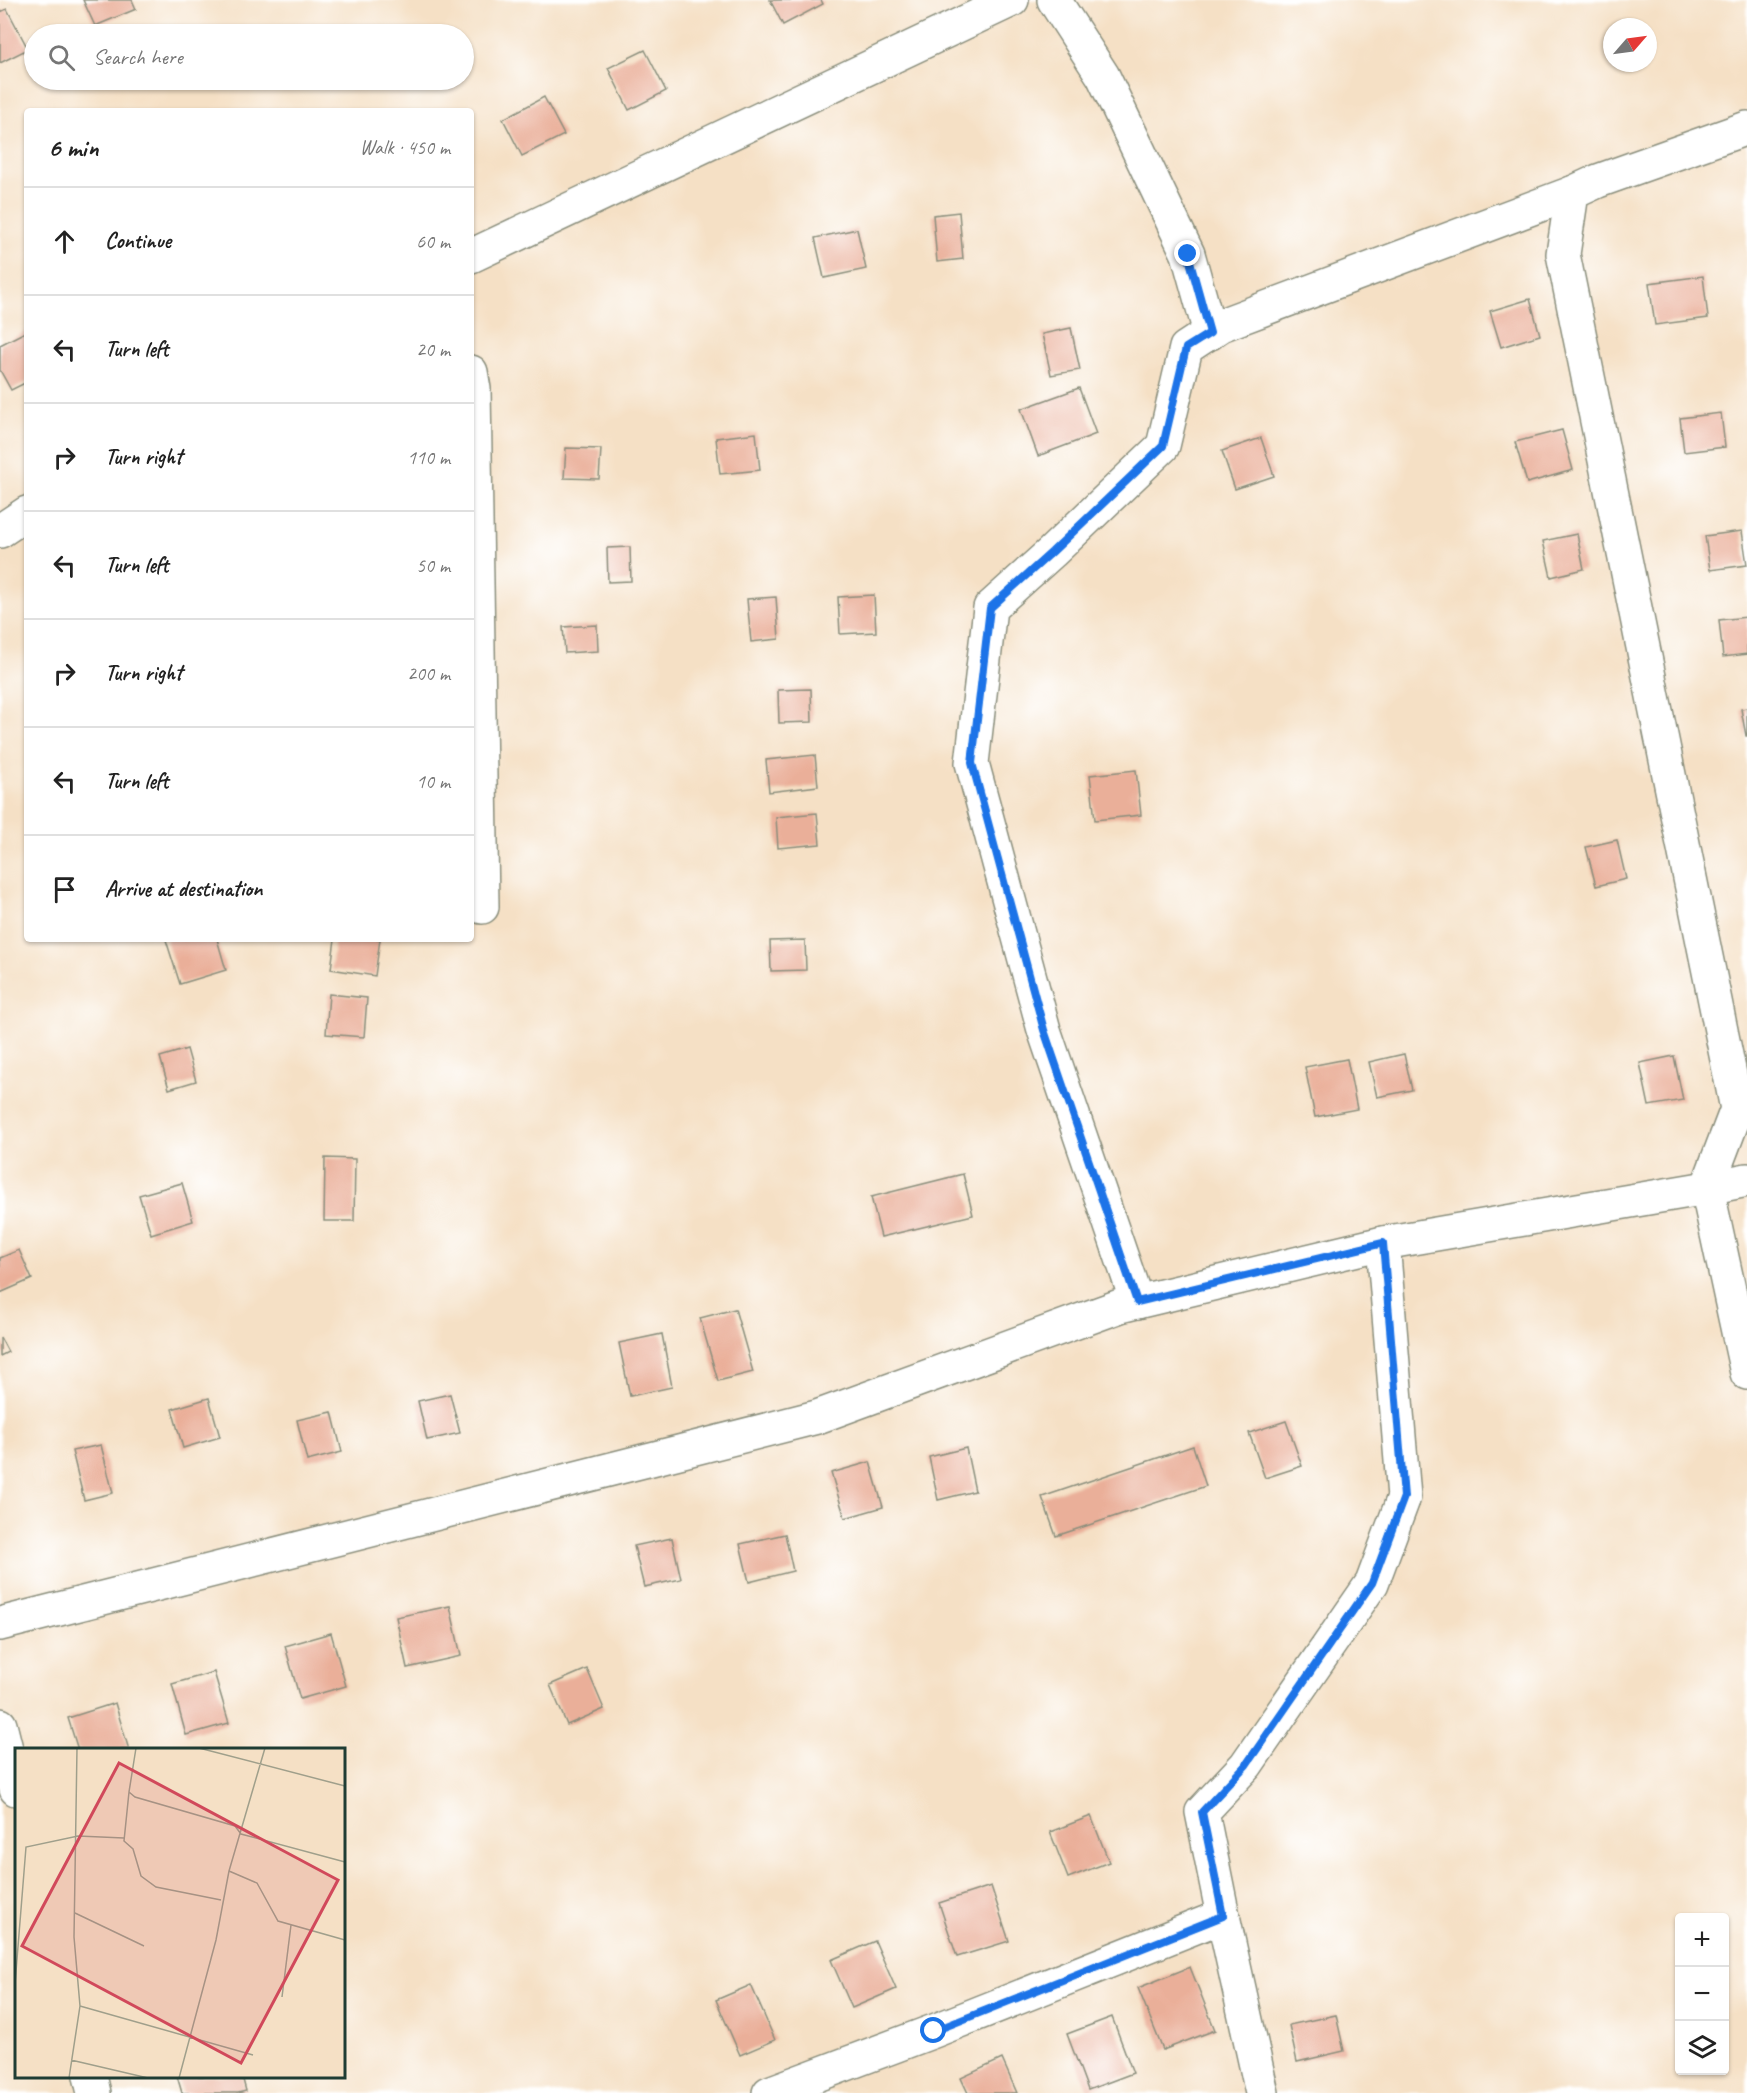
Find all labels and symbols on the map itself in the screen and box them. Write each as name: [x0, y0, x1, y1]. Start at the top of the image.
north arrow: [1603, 18, 1657, 72]
route end: [1174, 240, 1200, 266]
inset map: [15, 1748, 345, 2078]
route start: [920, 2017, 946, 2043]

